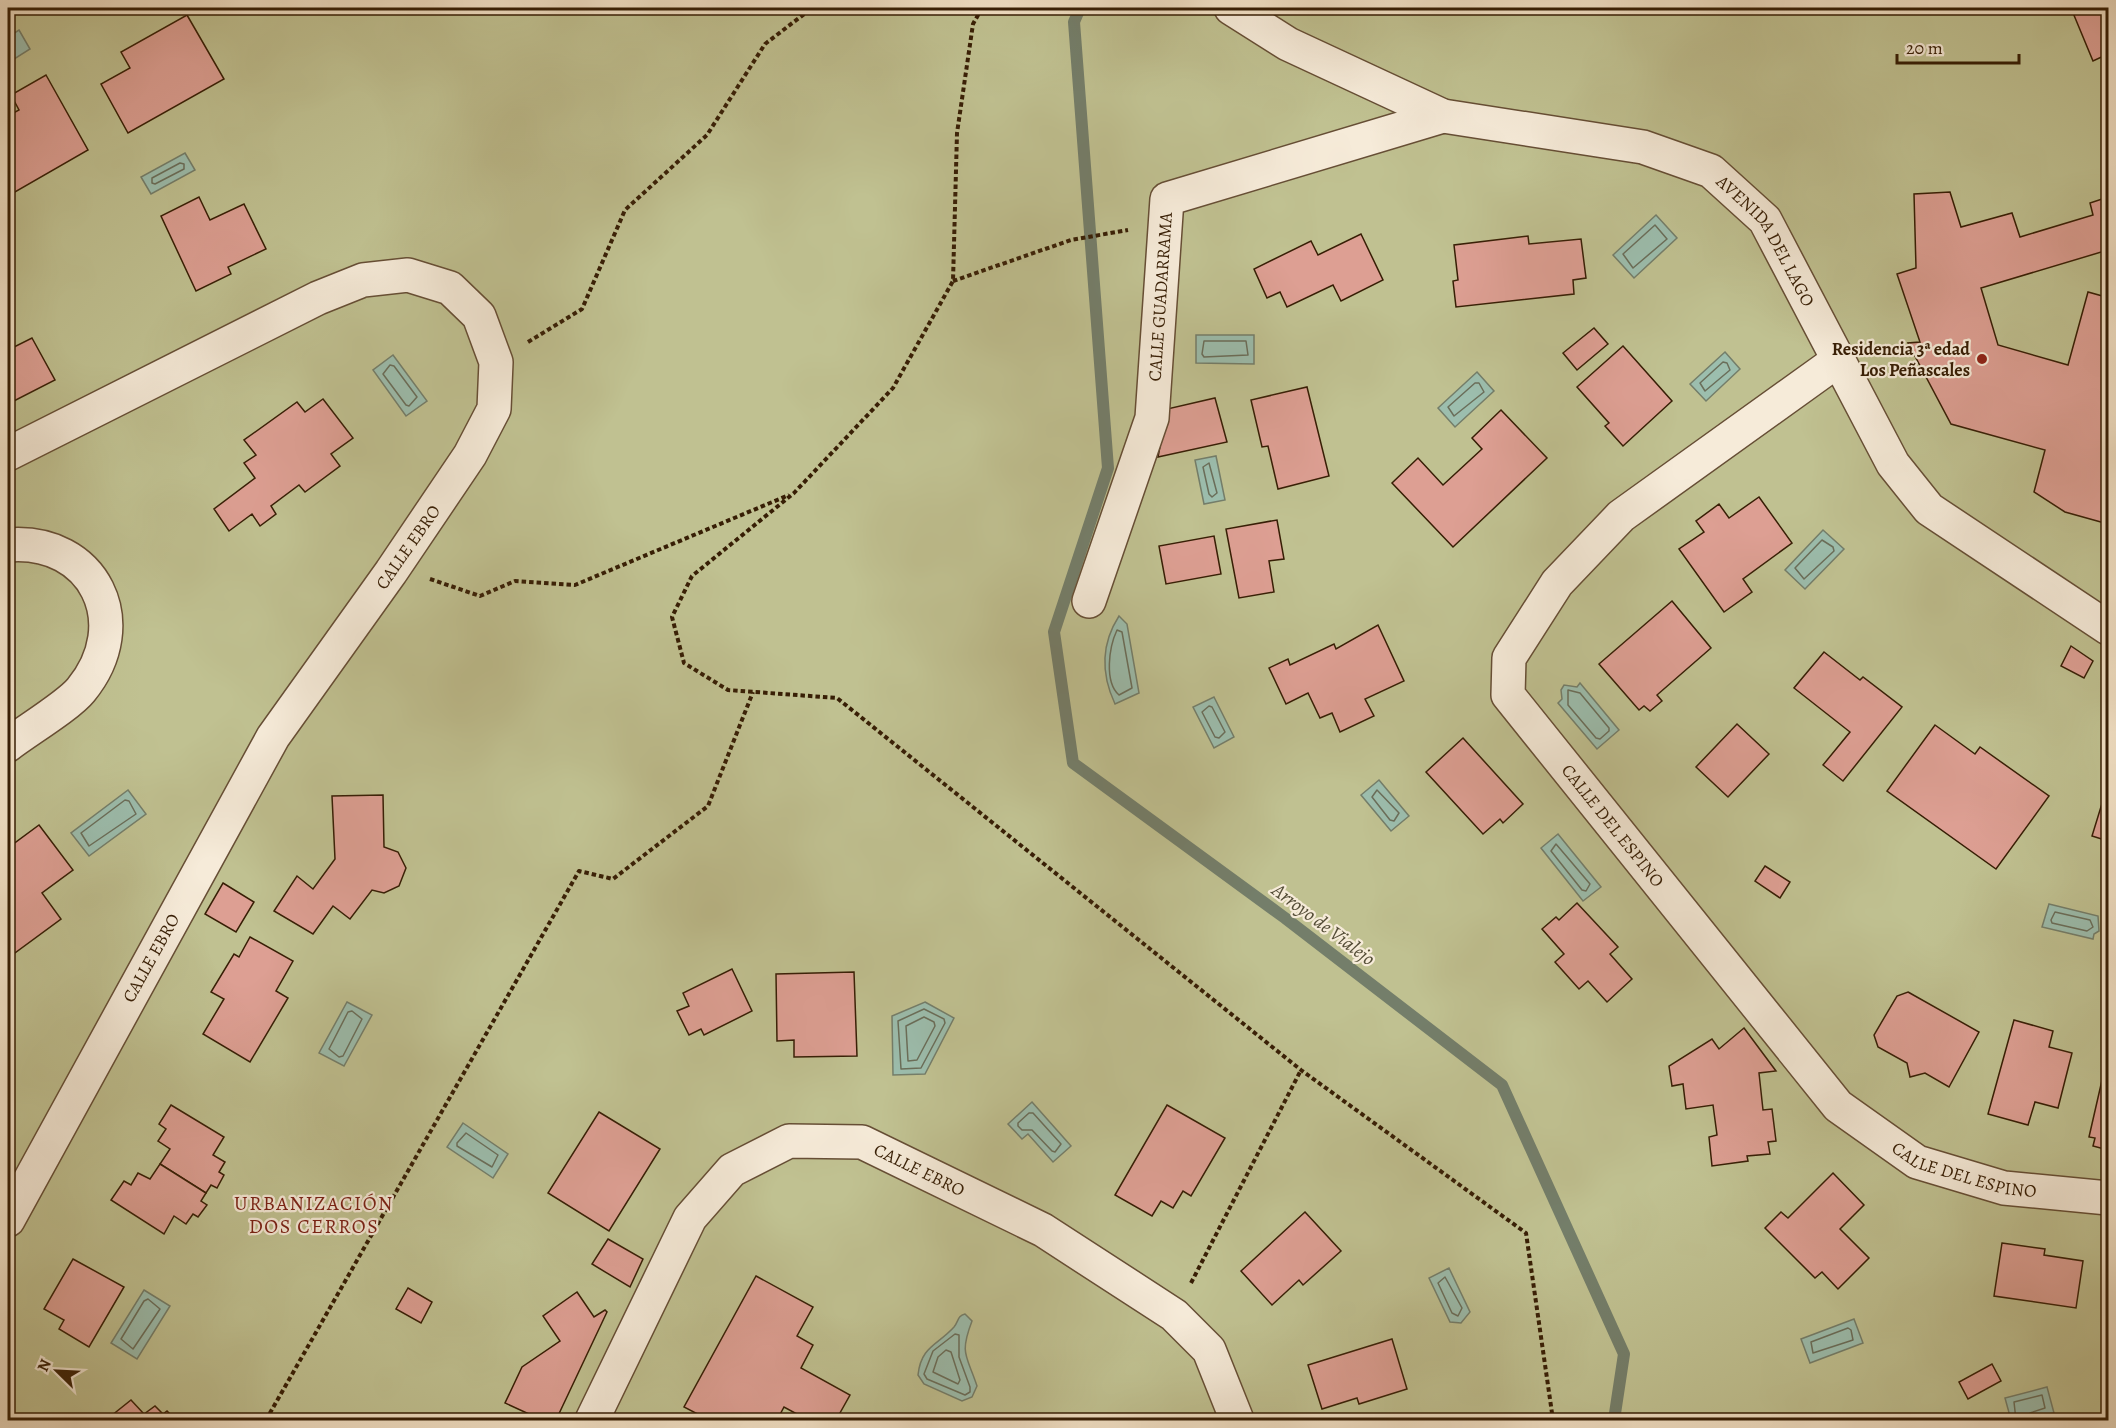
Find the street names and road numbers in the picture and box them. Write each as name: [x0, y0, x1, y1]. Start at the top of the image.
street label: AVENIDA DEL LAGO: [1711, 169, 1820, 311]
street label: CALLE GUADARRAMA: [1143, 211, 1178, 382]
street label: CALLE EBRO: [370, 500, 446, 594]
street label: CALLE DEL ESPINO: [1556, 759, 1670, 892]
street label: CALLE EBRO: [117, 909, 185, 1007]
street label: CALLE DEL ESPINO: [1887, 1136, 2038, 1203]
street label: CALLE EBRO: [870, 1138, 969, 1202]

